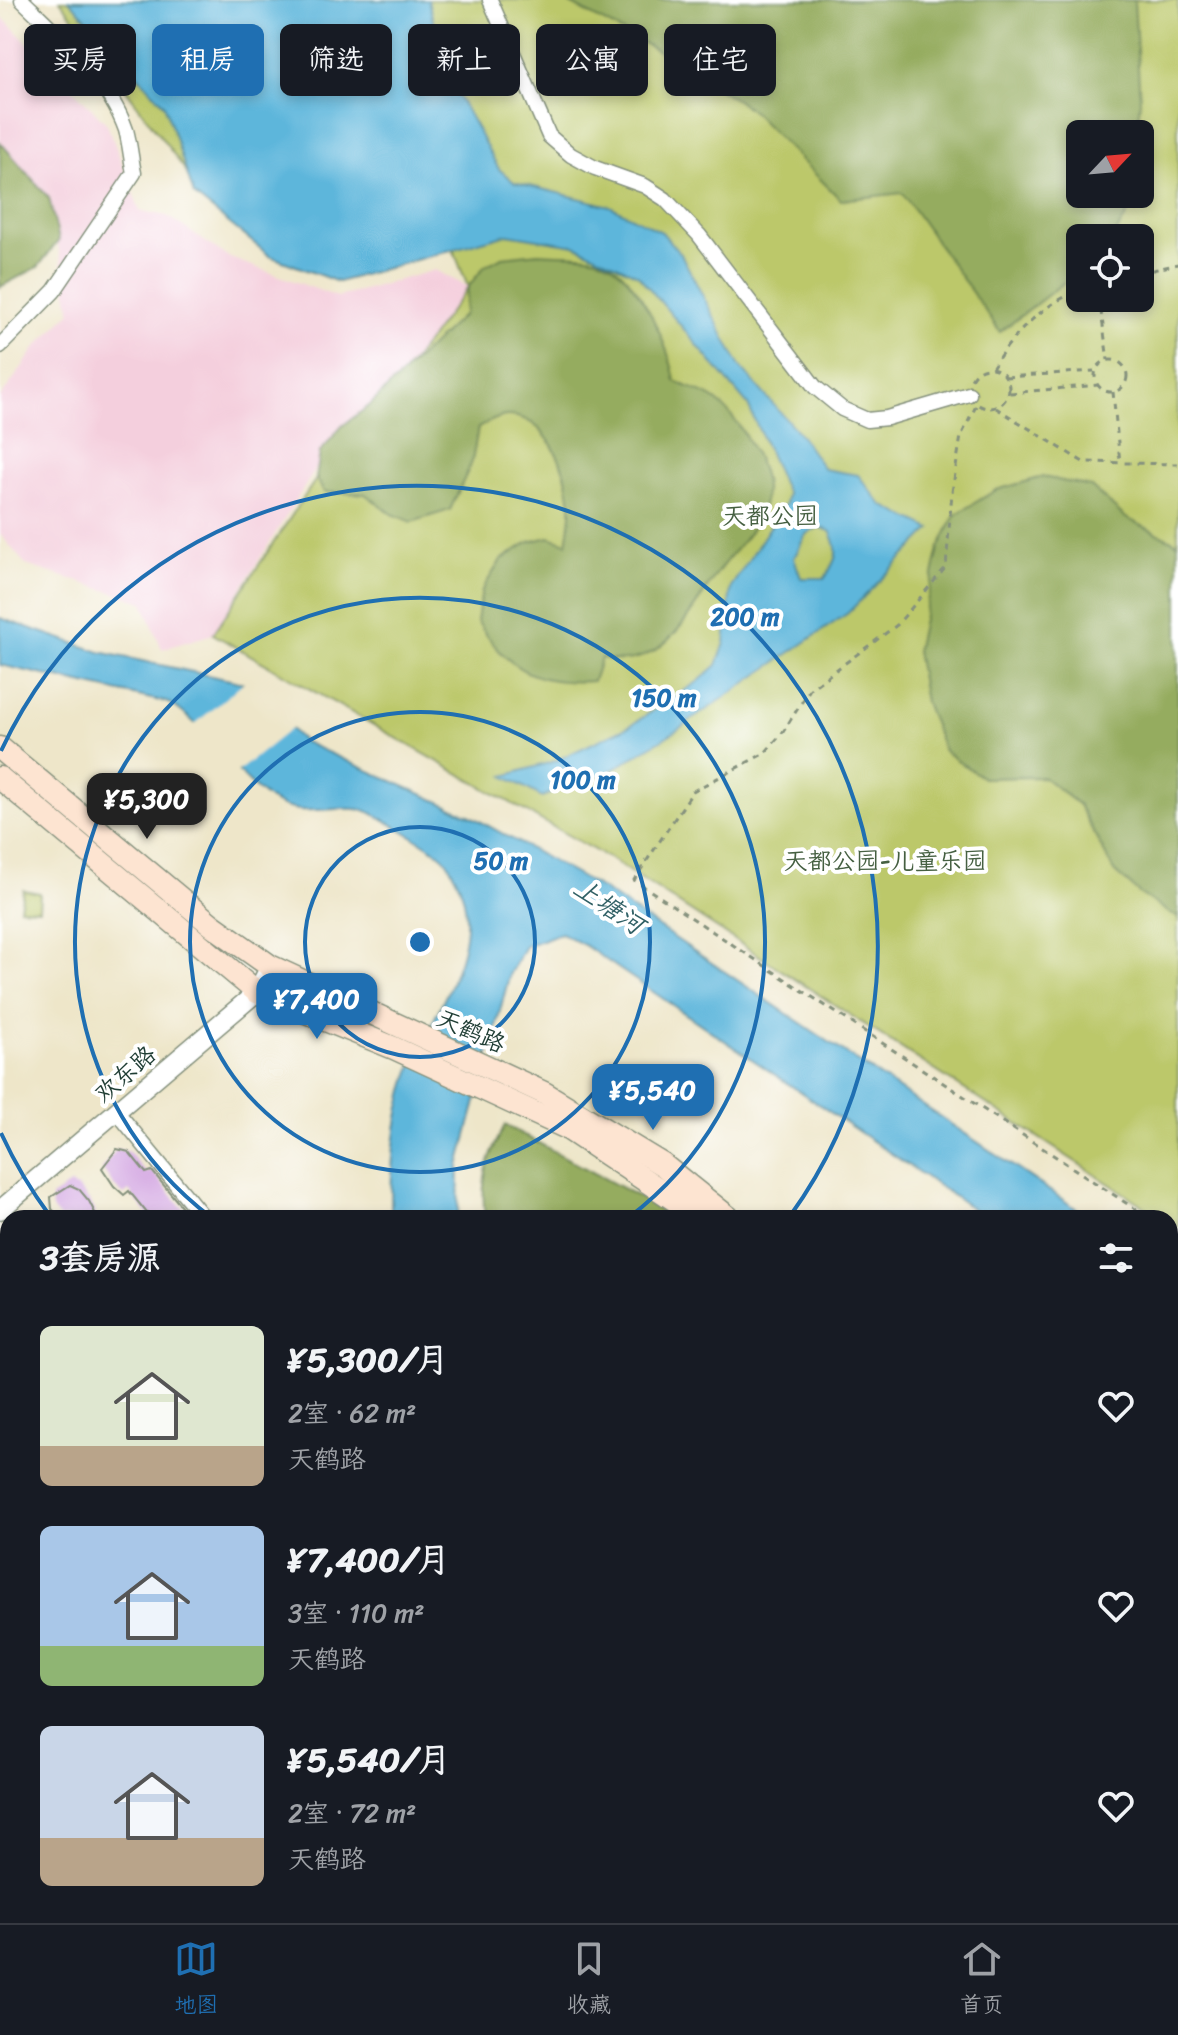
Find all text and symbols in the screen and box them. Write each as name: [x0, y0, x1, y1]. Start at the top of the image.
chip: 买房: [24, 24, 136, 96]
chip: 租房: [152, 24, 264, 96]
chip: 筛选: [280, 24, 392, 96]
chip: 新上: [408, 24, 520, 96]
chip: 公寓: [536, 24, 648, 96]
chip: 住宅: [664, 24, 776, 96]
north arrow: [1066, 120, 1154, 208]
map controls: [1066, 120, 1154, 312]
button: locate: [1066, 224, 1154, 312]
park label: 天都公园: [722, 495, 818, 537]
text: 200 m: [710, 596, 780, 638]
text: 150 m: [632, 677, 697, 719]
text: 100 m: [550, 759, 616, 801]
pin: ¥5,300: [82, 773, 212, 841]
text: ¥5,300: [105, 776, 189, 822]
text: 50 m: [474, 840, 529, 882]
park label: 天都公园-儿童乐园: [783, 840, 987, 882]
water label: 上塘河: [564, 865, 658, 949]
centre of rings: [406, 928, 434, 956]
pin: ¥7,400: [252, 973, 382, 1041]
text: ¥7,400: [274, 976, 360, 1022]
street label: 天鹤路: [430, 997, 512, 1065]
street label: 欢东路: [84, 1035, 166, 1113]
pin: ¥5,540: [588, 1064, 718, 1132]
text: ¥5,540: [610, 1067, 696, 1113]
text: 3套房源: [40, 1228, 161, 1288]
icon: filters: [1094, 1236, 1138, 1280]
text: ¥5,300/月: [288, 1330, 449, 1390]
icon: home: [104, 1358, 200, 1454]
icon: heart: [1094, 1384, 1138, 1428]
text: 2室 · 62 m²: [288, 1390, 416, 1436]
text: 天鹤路: [288, 1436, 366, 1482]
text: ¥7,400/月: [288, 1530, 451, 1590]
icon: home: [104, 1558, 200, 1654]
icon: heart: [1094, 1584, 1138, 1628]
text: 3室 · 110 m²: [288, 1590, 424, 1636]
text: 天鹤路: [288, 1636, 366, 1682]
text: ¥5,540/月: [288, 1730, 451, 1790]
icon: home: [104, 1758, 200, 1854]
icon: heart: [1094, 1784, 1138, 1828]
text: 2室 · 72 m²: [288, 1790, 416, 1836]
text: 天鹤路: [288, 1836, 366, 1882]
tab: 地图: [174, 1937, 218, 2024]
tab: 收藏: [567, 1937, 611, 2024]
tab: 首页: [960, 1937, 1004, 2024]

